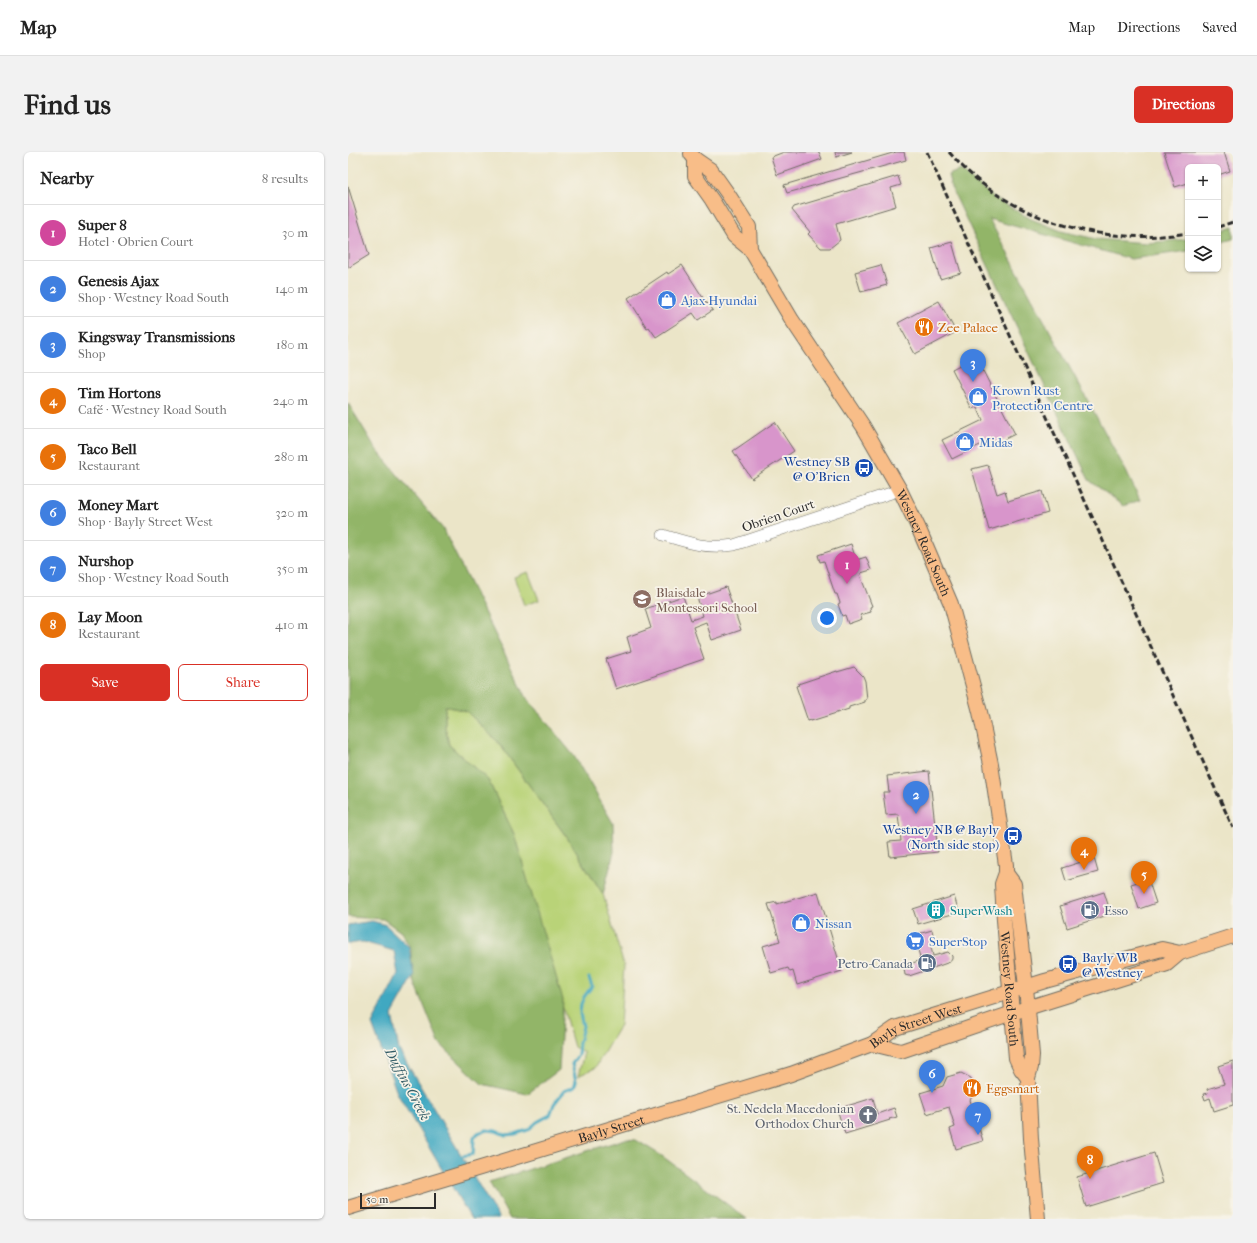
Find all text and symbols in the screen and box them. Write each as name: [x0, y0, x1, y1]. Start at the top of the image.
text: Map: [20, 17, 56, 39]
text: Map: [1068, 19, 1095, 36]
text: Directions: [1117, 19, 1180, 36]
text: Saved: [1202, 19, 1237, 36]
button: Directions: [1134, 86, 1233, 123]
text: Find us: [24, 88, 111, 121]
map controls: [1185, 164, 1221, 272]
button: +: [1185, 164, 1221, 200]
text: Nearby: [40, 168, 94, 188]
text: 8 results: [262, 171, 308, 186]
button: −: [1185, 200, 1221, 236]
text: Super 8: [78, 216, 127, 234]
text: 1: [51, 225, 55, 240]
text: 30 m: [282, 225, 308, 240]
text: Hotel · Obrien Court: [78, 234, 193, 249]
button: layers: [1185, 236, 1221, 272]
text: Genesis Ajax: [78, 272, 159, 290]
text: 2: [50, 281, 56, 296]
text: 140 m: [275, 281, 308, 296]
shop icon: Ajax Hyundai: [656, 289, 678, 311]
text: Shop · Westney Road South: [78, 290, 229, 305]
place label: Ajax Hyundai: [680, 293, 757, 308]
restaurant icon: Zee Palace: [913, 316, 935, 338]
place label: Zee Palace: [938, 320, 999, 335]
text: Kingsway Transmissions: [78, 328, 235, 346]
text: 3: [50, 337, 56, 352]
text: 180 m: [276, 337, 308, 352]
text: Shop: [78, 346, 106, 361]
pin: 3: [960, 349, 986, 382]
place label: Krown Rust Protection Centre: [992, 383, 1094, 413]
text: Tim Hortons: [78, 384, 161, 402]
shop icon: Krown Rust Protection Centre: [967, 386, 989, 408]
text: 4: [49, 393, 57, 408]
text: 240 m: [273, 393, 308, 408]
text: Café · Westney Road South: [78, 402, 227, 417]
shop icon: Midas: [954, 431, 976, 453]
place label: Midas: [979, 435, 1013, 450]
text: Taco Bell: [78, 440, 137, 458]
text: 5: [50, 449, 56, 464]
text: 280 m: [274, 449, 308, 464]
place label: Westney SB @ O'Brien: [783, 454, 850, 484]
bus stop icon: Westney SB @ O'Brien: [853, 457, 875, 479]
text: Restaurant: [78, 458, 140, 473]
street label: Westney Road South: [892, 486, 954, 599]
text: Money Mart: [78, 496, 159, 514]
street label: Obrien Court: [740, 496, 817, 535]
text: 6: [49, 505, 57, 520]
text: 320 m: [275, 505, 308, 520]
text: Shop · Bayly Street West: [78, 514, 213, 529]
pin: 1: [834, 551, 860, 584]
text: Nurshop: [78, 552, 134, 570]
text: 7: [50, 561, 56, 576]
text: 350 m: [276, 561, 308, 576]
text: Shop · Westney Road South: [78, 570, 229, 585]
place label: Blaisdale Montessori School: [656, 585, 758, 615]
school or university icon: Blaisdale Montessori School: [631, 588, 653, 610]
text: Lay Moon: [78, 608, 142, 626]
your location: [817, 608, 837, 628]
text: 8: [50, 617, 56, 632]
text: 410 m: [275, 617, 308, 632]
text: Restaurant: [78, 626, 140, 641]
button: Save: [40, 664, 170, 701]
button: Share: [178, 664, 308, 701]
pin: 2: [903, 781, 929, 814]
place label: Westney NB @ Bayly (North side stop): [882, 822, 1000, 852]
bus stop icon: Westney NB @ Bayly (North side stop): [1002, 825, 1024, 847]
pin: 4: [1071, 837, 1097, 870]
pin: 5: [1131, 861, 1157, 894]
building icon: SuperWash: [925, 899, 947, 921]
fuel station icon: Esso: [1079, 899, 1101, 921]
place label: SuperWash: [950, 903, 1013, 918]
place label: Esso: [1104, 903, 1129, 918]
shop icon: Nissan: [790, 912, 812, 934]
place label: Nissan: [815, 916, 852, 931]
supermarket icon: SuperStop: [904, 930, 926, 952]
street label: Westney Road South: [997, 930, 1022, 1048]
place label: SuperStop: [929, 934, 987, 949]
place label: Bayly WB @ Westney: [1082, 950, 1144, 980]
fuel station icon: Petro-Canada: [916, 952, 938, 974]
bus stop icon: Bayly WB @ Westney: [1057, 953, 1079, 975]
place label: Petro-Canada: [838, 956, 914, 971]
street label: Bayly Street West: [867, 1000, 964, 1052]
water label: Duffins Creek: [381, 1044, 434, 1123]
pin: 6: [919, 1060, 945, 1093]
restaurant icon: Eggsmart: [961, 1077, 983, 1099]
place label: Eggsmart: [986, 1081, 1040, 1096]
place label: St. Nedela Macedonian Orthodox Church: [727, 1101, 855, 1131]
pin: 7: [965, 1102, 991, 1135]
church icon: St. Nedela Macedonian Orthodox Church: [857, 1104, 879, 1126]
street label: Bayly Street: [576, 1112, 647, 1146]
pin: 8: [1077, 1146, 1103, 1179]
scale bar: [360, 1191, 436, 1210]
text: 50 m: [366, 1193, 388, 1206]

